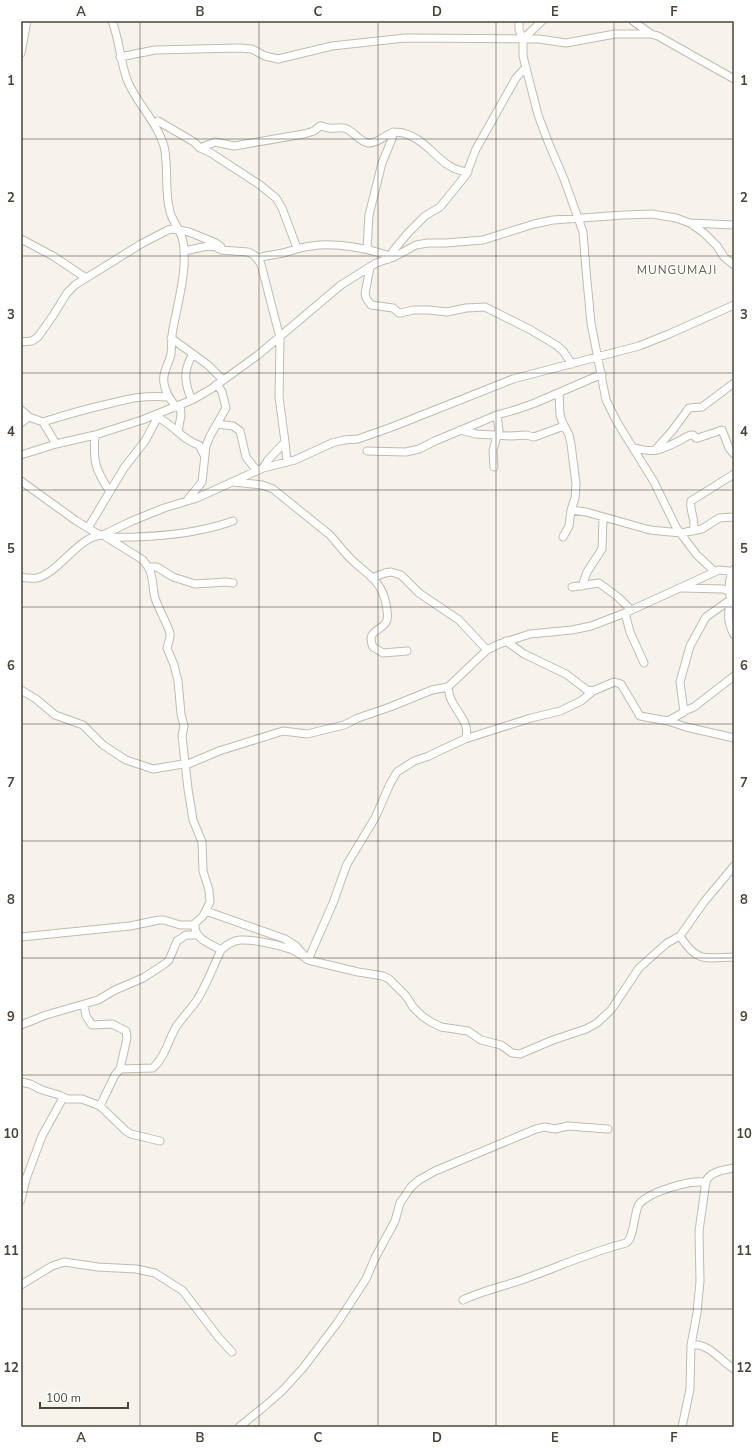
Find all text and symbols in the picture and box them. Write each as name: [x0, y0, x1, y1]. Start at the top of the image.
text: A: [76, 3, 86, 21]
text: B: [196, 3, 205, 21]
text: C: [314, 3, 323, 21]
text: D: [432, 3, 442, 21]
text: E: [551, 3, 559, 21]
text: F: [670, 3, 678, 21]
text: 1: [7, 72, 15, 90]
text: 1: [740, 72, 748, 90]
text: 2: [7, 189, 15, 207]
text: 2: [740, 189, 748, 207]
district label: MUNGUMAJI: [637, 262, 717, 278]
text: 3: [7, 306, 15, 324]
text: 3: [740, 306, 748, 324]
text: 4: [7, 423, 15, 441]
text: 4: [740, 423, 748, 441]
text: 5: [7, 540, 15, 558]
text: 5: [740, 540, 748, 558]
text: 6: [7, 657, 15, 675]
text: 6: [740, 657, 748, 675]
text: 7: [7, 774, 15, 792]
text: 7: [740, 774, 748, 792]
text: 8: [7, 891, 15, 909]
text: 8: [740, 891, 748, 909]
text: 9: [7, 1008, 15, 1026]
text: 9: [740, 1008, 748, 1026]
text: 10: [3, 1125, 19, 1143]
text: 10: [736, 1125, 752, 1143]
text: 11: [3, 1242, 19, 1260]
text: 11: [736, 1242, 752, 1260]
text: 12: [3, 1359, 19, 1377]
text: 12: [736, 1359, 752, 1377]
scale bar: [40, 1384, 128, 1410]
text: 100 m: [46, 1390, 81, 1406]
text: A: [76, 1429, 86, 1447]
text: B: [196, 1429, 205, 1447]
text: C: [314, 1429, 323, 1447]
text: D: [432, 1429, 442, 1447]
text: E: [551, 1429, 559, 1447]
text: F: [670, 1429, 678, 1447]

